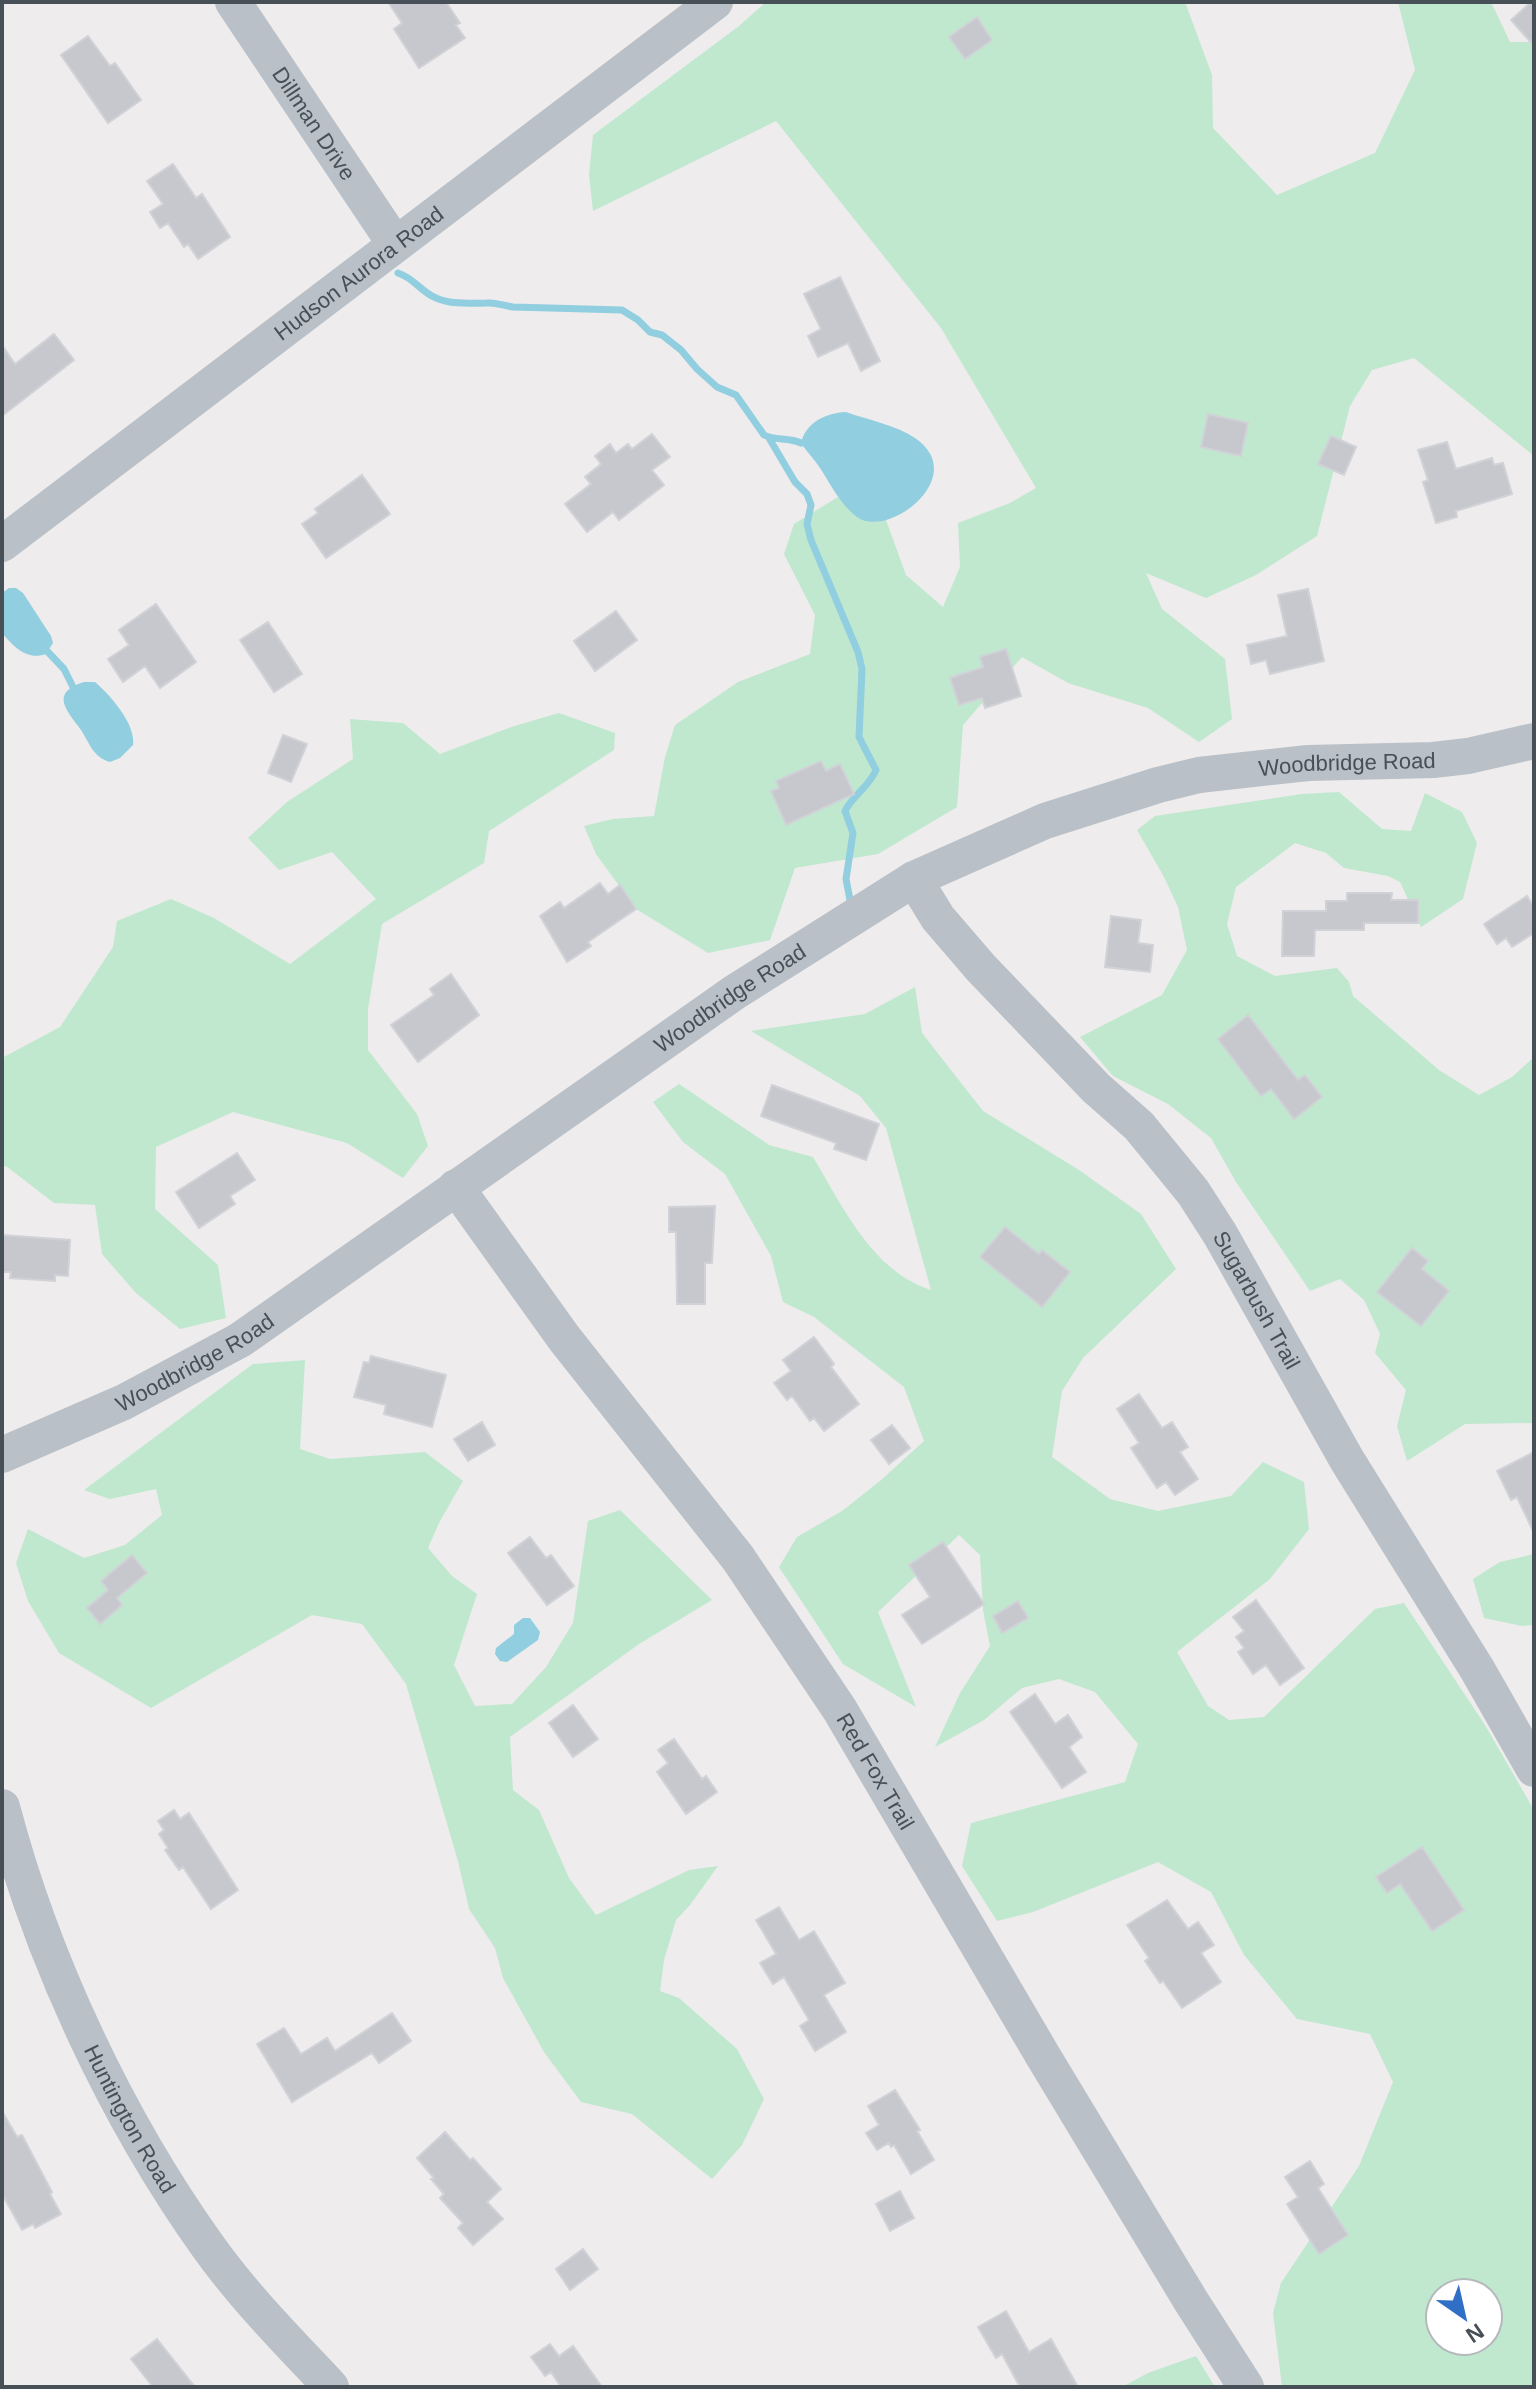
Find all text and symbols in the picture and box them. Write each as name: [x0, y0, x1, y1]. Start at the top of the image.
street label: Dillman Drive: [267, 62, 361, 185]
street label: Hudson Aurora Road: [269, 201, 448, 345]
street label: Woodbridge Road: [1257, 747, 1436, 781]
street label: Woodbridge Road: [649, 938, 810, 1058]
street label: Sugarbush Trail: [1208, 1226, 1306, 1373]
street label: Woodbridge Road: [111, 1308, 278, 1417]
street label: Red Fox Trail: [832, 1708, 920, 1834]
street label: Huntington Road: [79, 2041, 181, 2197]
north arrow: [1424, 2277, 1504, 2357]
text: N: [1461, 2318, 1488, 2348]

